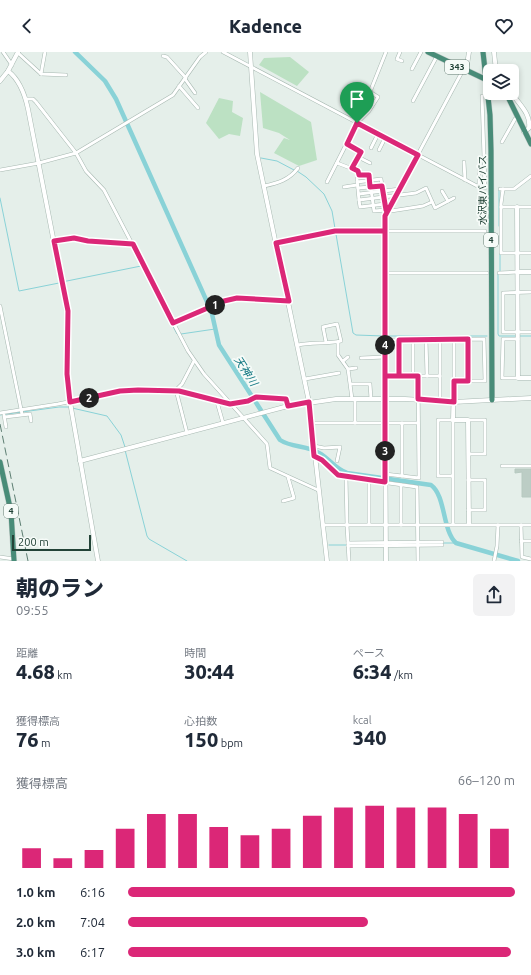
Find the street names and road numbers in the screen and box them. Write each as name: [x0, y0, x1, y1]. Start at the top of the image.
road number: 343: [445, 60, 469, 74]
street label: 水沢東バイパス: [477, 155, 488, 225]
road number: 4: [484, 233, 498, 247]
road number: 4: [4, 504, 18, 518]

